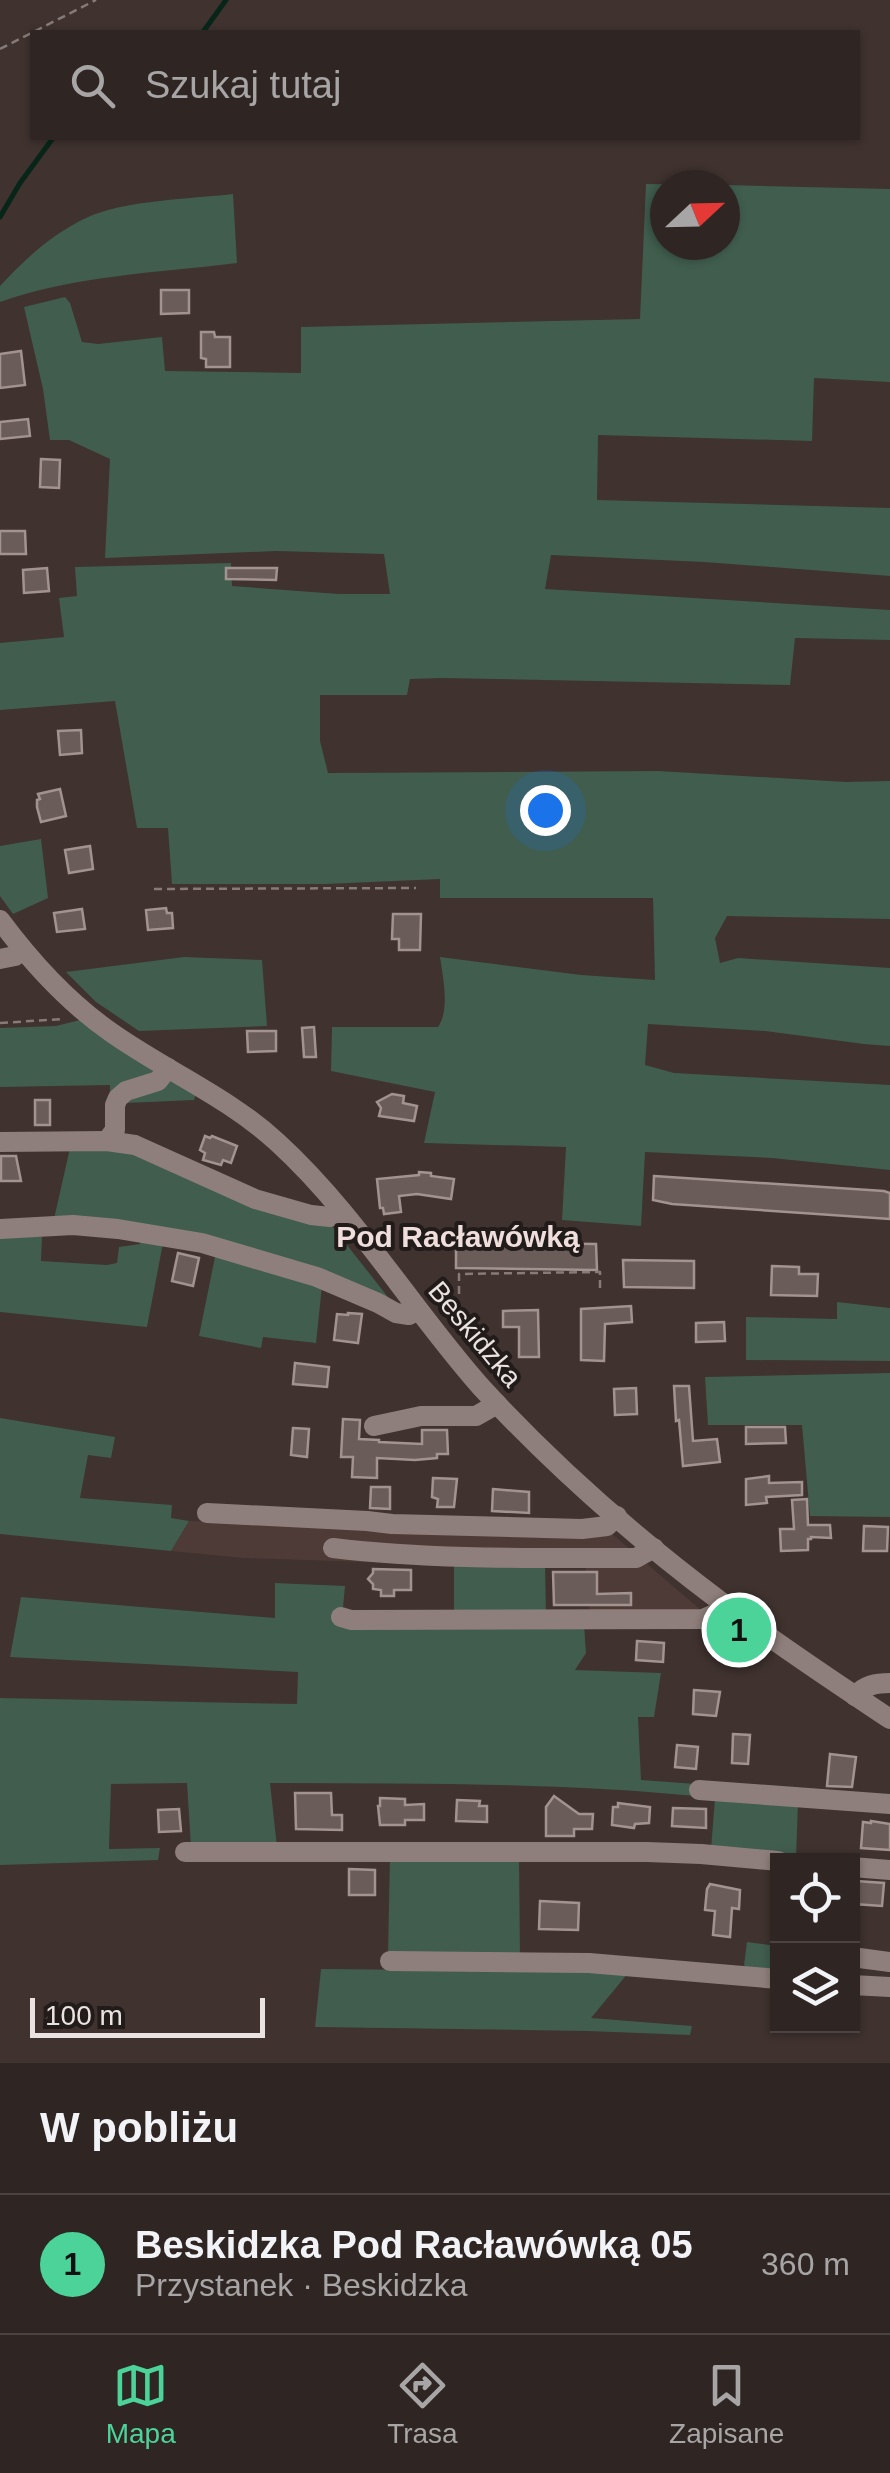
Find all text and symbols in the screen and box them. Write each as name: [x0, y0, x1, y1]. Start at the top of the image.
search box: [30, 30, 860, 140]
icon: search: [65, 58, 120, 113]
text: Szukaj tutaj: [145, 64, 341, 106]
north arrow: [650, 170, 740, 260]
your location: [520, 785, 571, 836]
district label: Pod Racławówką: [336, 1220, 580, 1253]
street label: Beskidzka: [422, 1275, 528, 1393]
pin: 1: [706, 1592, 772, 1668]
map controls: [770, 1853, 860, 2033]
button: locate: [770, 1853, 860, 1943]
button: layers: [770, 1943, 860, 2033]
scale bar: [30, 1993, 265, 2038]
text: 100 m: [45, 2000, 123, 2031]
text: W pobliżu: [40, 2104, 238, 2151]
text: Beskidzka Pod Racławówką 05: [135, 2224, 693, 2266]
text: 1: [64, 2246, 81, 2282]
text: 360 m: [761, 2246, 850, 2282]
text: Przystanek · Beskidzka: [135, 2267, 468, 2303]
tab: Mapa: [106, 2358, 176, 2450]
tab: Trasa: [387, 2358, 458, 2450]
tab: Zapisane: [669, 2358, 784, 2450]

